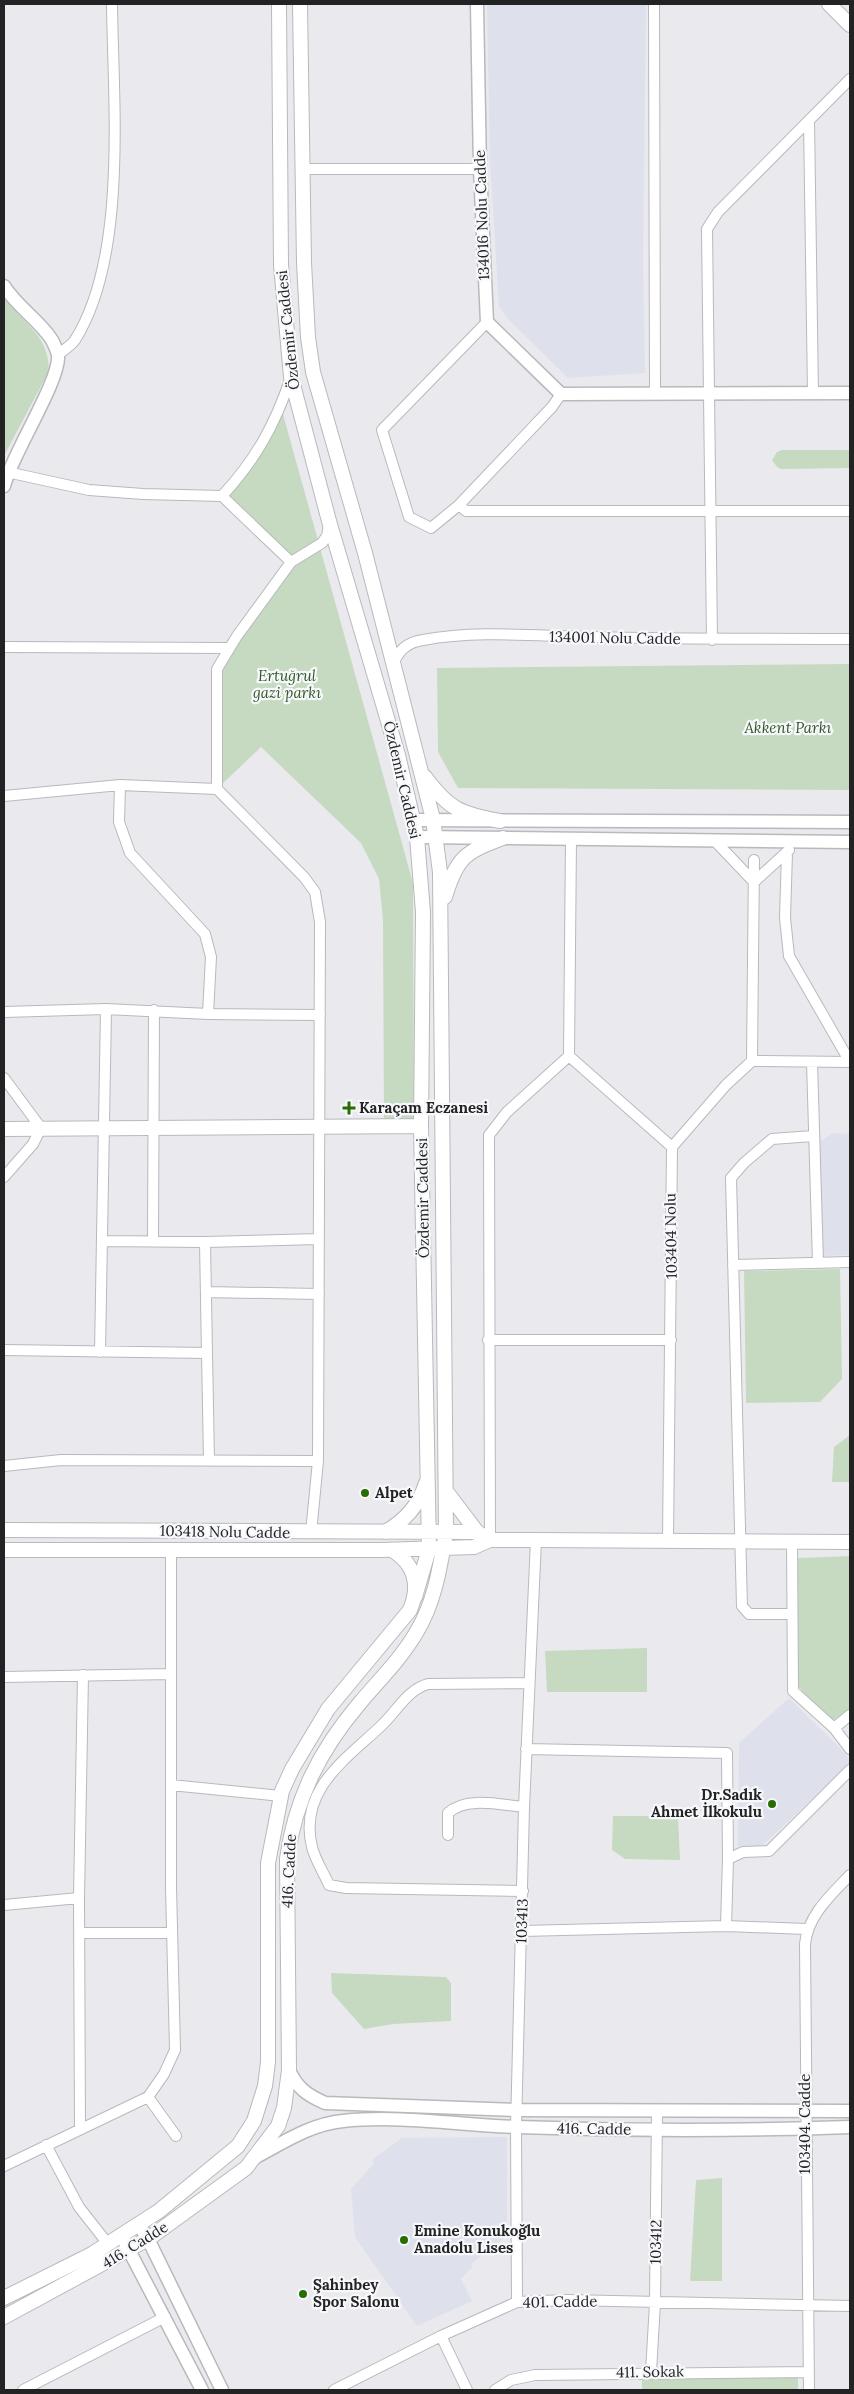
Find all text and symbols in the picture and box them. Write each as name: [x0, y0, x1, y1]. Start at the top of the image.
street label: 134016 Nolu Cadde: [470, 149, 493, 281]
street label: Özdemir Caddesi: [272, 269, 303, 391]
street label: 134001 Nolu Cadde: [549, 627, 681, 648]
park label: Ertuğrul gazi parkı: [253, 666, 321, 702]
park label: Akkent Parkı: [744, 718, 832, 737]
street label: Özdemir Caddesi: [380, 719, 425, 841]
place label: Karaçam Eczanesi: [359, 1098, 488, 1117]
marker: Karaçam Eczanesi: [343, 1102, 355, 1114]
street label: Özdemir Caddesi: [412, 1138, 433, 1258]
street label: 103404 Nolu: [660, 1193, 681, 1279]
place label: Alpet: [375, 1483, 414, 1502]
marker: Alpet: [359, 1487, 371, 1499]
street label: 103418 Nolu Cadde: [160, 1521, 290, 1542]
place label: Dr.Sadık Ahmet İlkokulu: [651, 1785, 762, 1821]
marker: Dr.Sadık Ahmet İlkokulu: [766, 1798, 778, 1810]
street label: 416. Cadde: [277, 1833, 300, 1909]
street label: 103413: [511, 1898, 532, 1944]
street label: 103404. Cadde: [795, 2074, 814, 2174]
street label: 416. Cadde: [557, 2118, 631, 2139]
street label: 416. Cadde: [98, 2217, 171, 2272]
street label: 103412: [646, 2219, 665, 2265]
place label: Emine Konukoğlu Anadolu Lises: [414, 2221, 540, 2257]
marker: Emine Konukoğlu Anadolu Lises: [398, 2234, 410, 2246]
place label: Şahinbey Spor Salonu: [313, 2275, 399, 2311]
marker: Şahinbey Spor Salonu: [297, 2288, 309, 2300]
street label: 401. Cadde: [522, 2291, 598, 2312]
street label: 411. Sokak: [616, 2361, 684, 2382]

